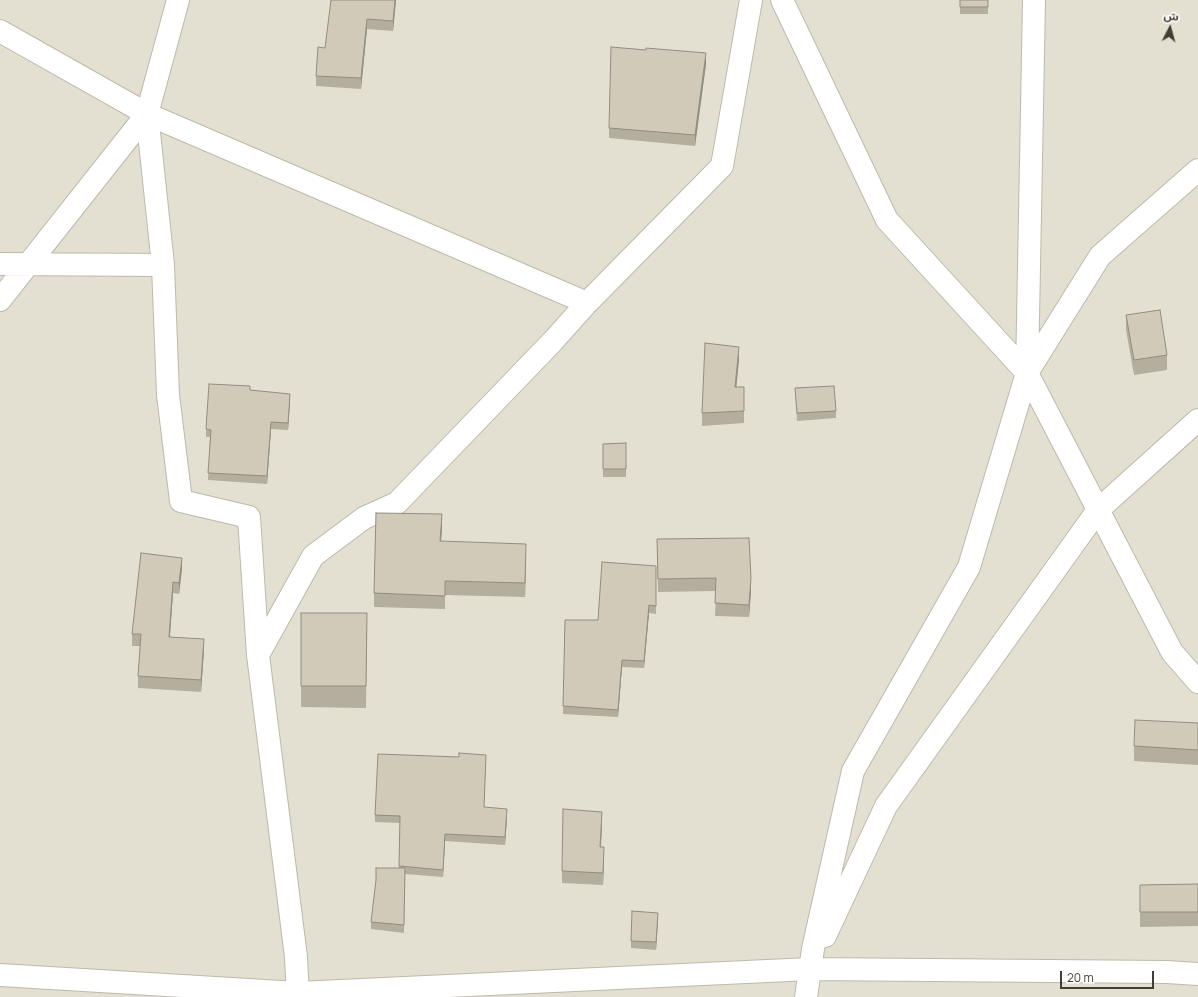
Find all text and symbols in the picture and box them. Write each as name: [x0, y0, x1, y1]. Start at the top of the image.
text: ش: [1163, 7, 1180, 24]
north arrow: [1150, 8, 1190, 48]
scale bar: [1062, 963, 1156, 989]
text: 20 m: [1067, 969, 1094, 986]

